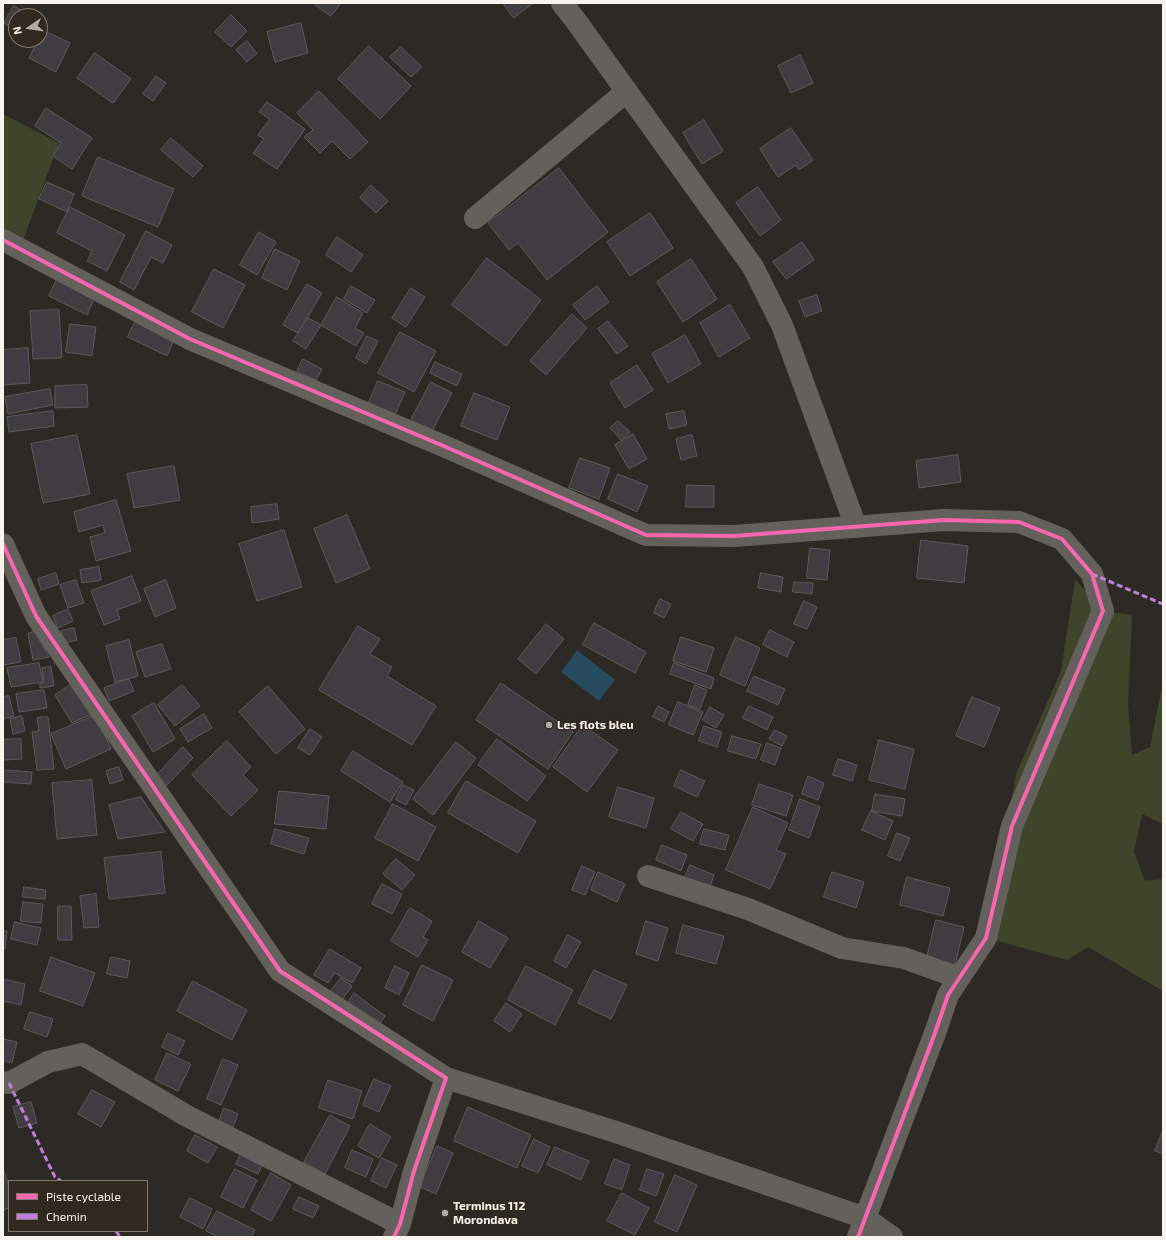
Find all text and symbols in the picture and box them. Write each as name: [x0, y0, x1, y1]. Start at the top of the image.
north arrow: [8, 8, 48, 48]
text: N: [10, 25, 24, 36]
place label: Les flots bleu: [557, 718, 634, 732]
marker: Les flots bleu: [544, 720, 554, 730]
legend: [8, 1180, 148, 1232]
text: Piste cyclable: [46, 1189, 121, 1203]
place label: Terminus 112 Morondava: [453, 1199, 525, 1227]
marker: Terminus 112 Morondava: [440, 1208, 450, 1218]
text: Chemin: [46, 1209, 87, 1223]

